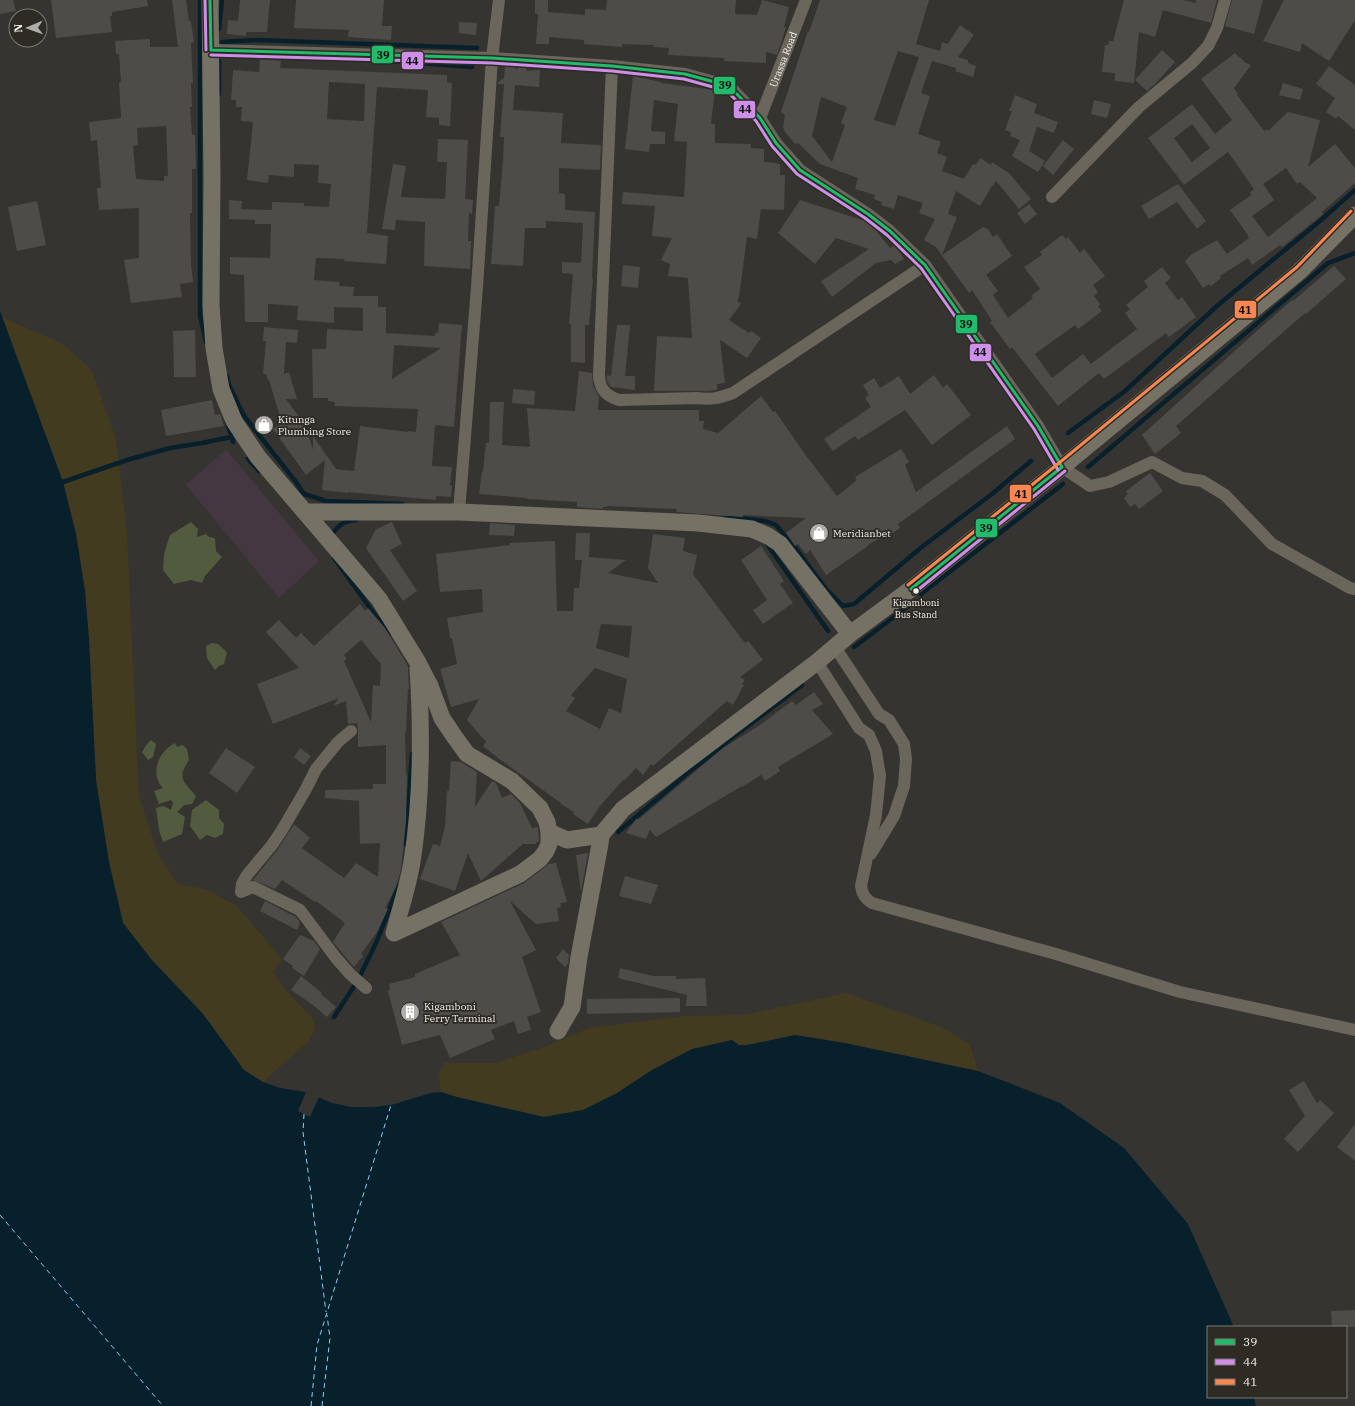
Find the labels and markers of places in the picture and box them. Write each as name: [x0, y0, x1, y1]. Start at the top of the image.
place label: Kitunga Plumbing Store: [278, 413, 351, 438]
shop icon: Kitunga Plumbing Store: [253, 414, 275, 436]
shop icon: Meridianbet: [808, 522, 830, 544]
place label: Meridianbet: [833, 527, 891, 540]
marker: Kigamboni Bus Stand: [911, 586, 921, 596]
place label: Kigamboni Bus Stand: [893, 597, 940, 620]
place label: Kigamboni Ferry Terminal: [424, 1000, 495, 1025]
building icon: Kigamboni Ferry Terminal: [399, 1001, 421, 1023]

